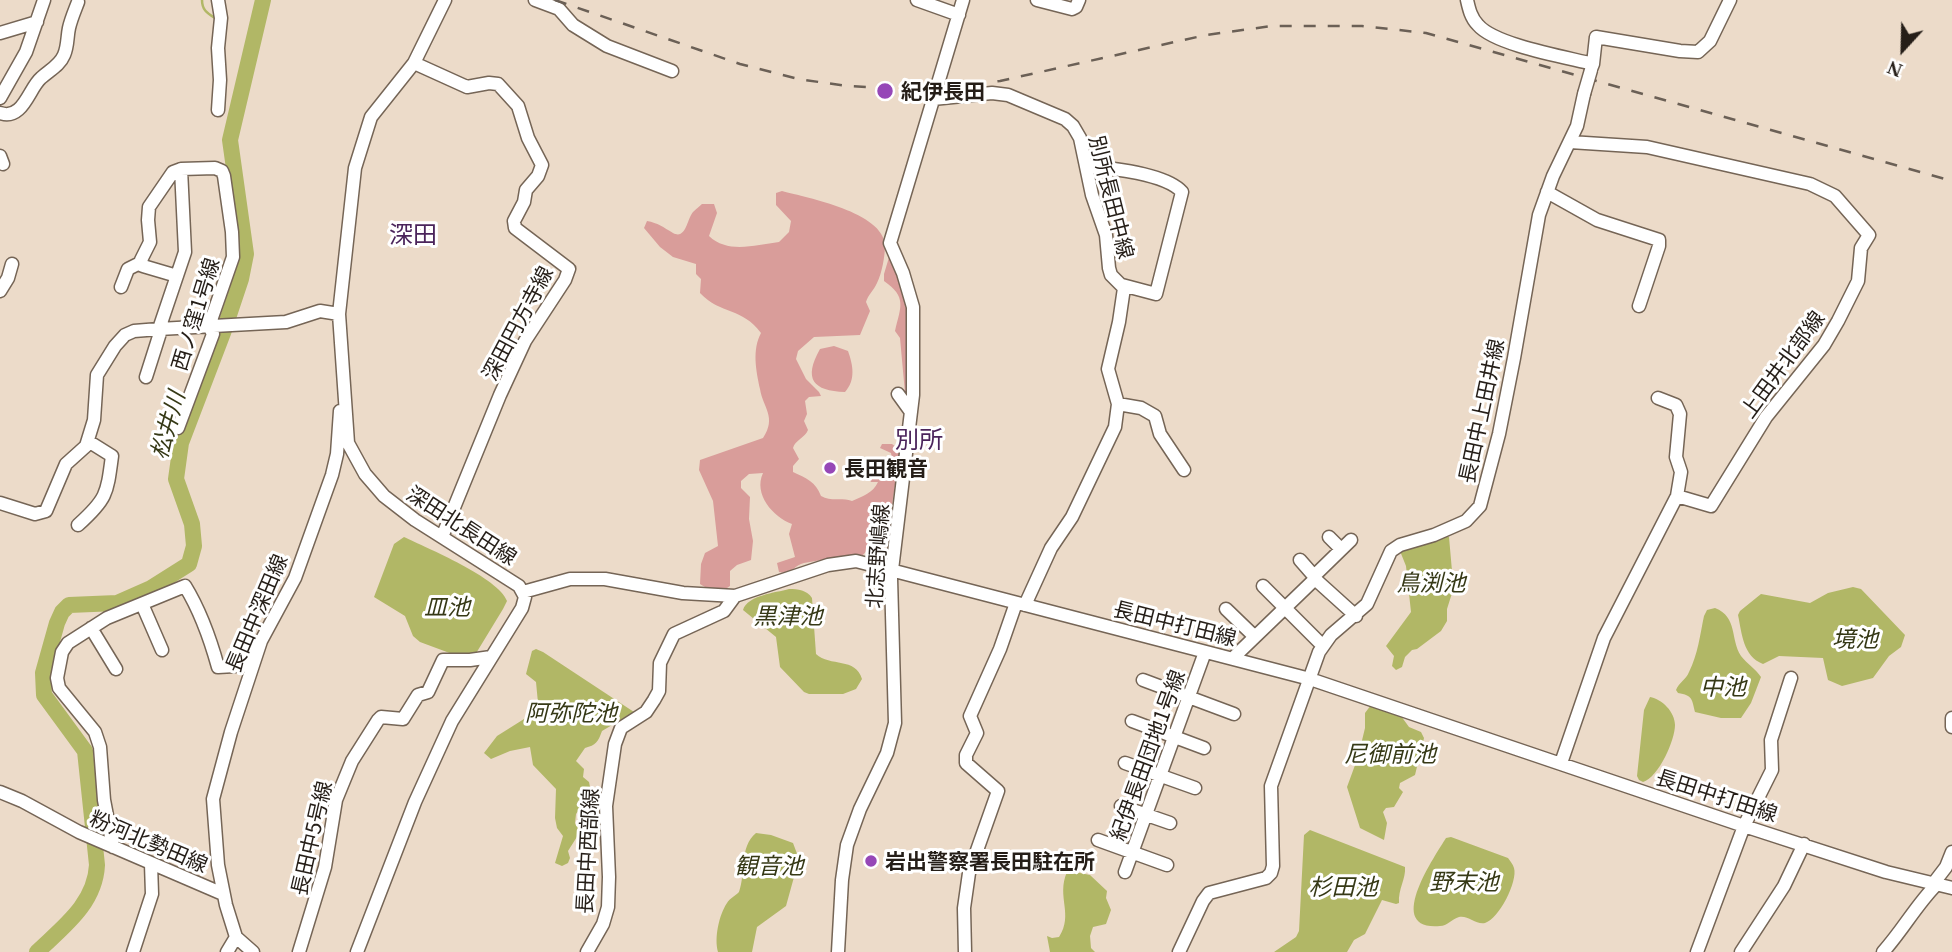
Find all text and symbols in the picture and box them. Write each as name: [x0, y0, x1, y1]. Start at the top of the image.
north arrow: [1868, 14, 1938, 84]
text: N: [1885, 57, 1905, 81]
place label: 紀伊長田: [901, 78, 985, 104]
marker: 紀伊長田: [875, 81, 895, 101]
street label: 別所長田中線: [1085, 133, 1139, 261]
district label: 深田: [389, 220, 437, 248]
street label: 西ノ窪1号線: [166, 255, 224, 373]
street label: 深田円方寺線: [476, 261, 558, 385]
street label: 上田井北部線: [1735, 306, 1829, 422]
street label: 長田中上田井線: [1453, 336, 1509, 486]
water label: 松井川: [144, 388, 190, 462]
district label: 別所: [895, 425, 943, 453]
place label: 長田観音: [844, 455, 928, 481]
marker: 長田観音: [822, 460, 838, 476]
street label: 深田北長田線: [402, 480, 522, 570]
street label: 北志野嶋線: [861, 503, 893, 609]
street label: 長田中深田線: [220, 550, 292, 676]
water label: 鳥渕池: [1397, 568, 1465, 596]
water label: 皿池: [424, 592, 470, 620]
street label: 長田中打田線: [1111, 596, 1239, 650]
water label: 黒津池: [754, 601, 822, 629]
water label: 境池: [1832, 624, 1878, 652]
street label: 紀伊長田団地1号線: [1104, 666, 1190, 844]
water label: 中池: [1700, 672, 1746, 700]
water label: 阿弥陀池: [525, 698, 617, 726]
water label: 尼御前池: [1344, 739, 1436, 767]
street label: 長田中打田線: [1653, 764, 1781, 826]
street label: 長田中5号線: [286, 778, 336, 898]
street label: 長田中西部線: [571, 787, 603, 915]
street label: 粉河北勢田線: [86, 805, 212, 877]
place label: 岩出警察署長田駐在所: [885, 848, 1095, 874]
water label: 観音池: [735, 851, 803, 879]
marker: 岩出警察署長田駐在所: [863, 853, 879, 869]
water label: 野末池: [1430, 867, 1498, 895]
water label: 杉田池: [1309, 872, 1377, 900]

